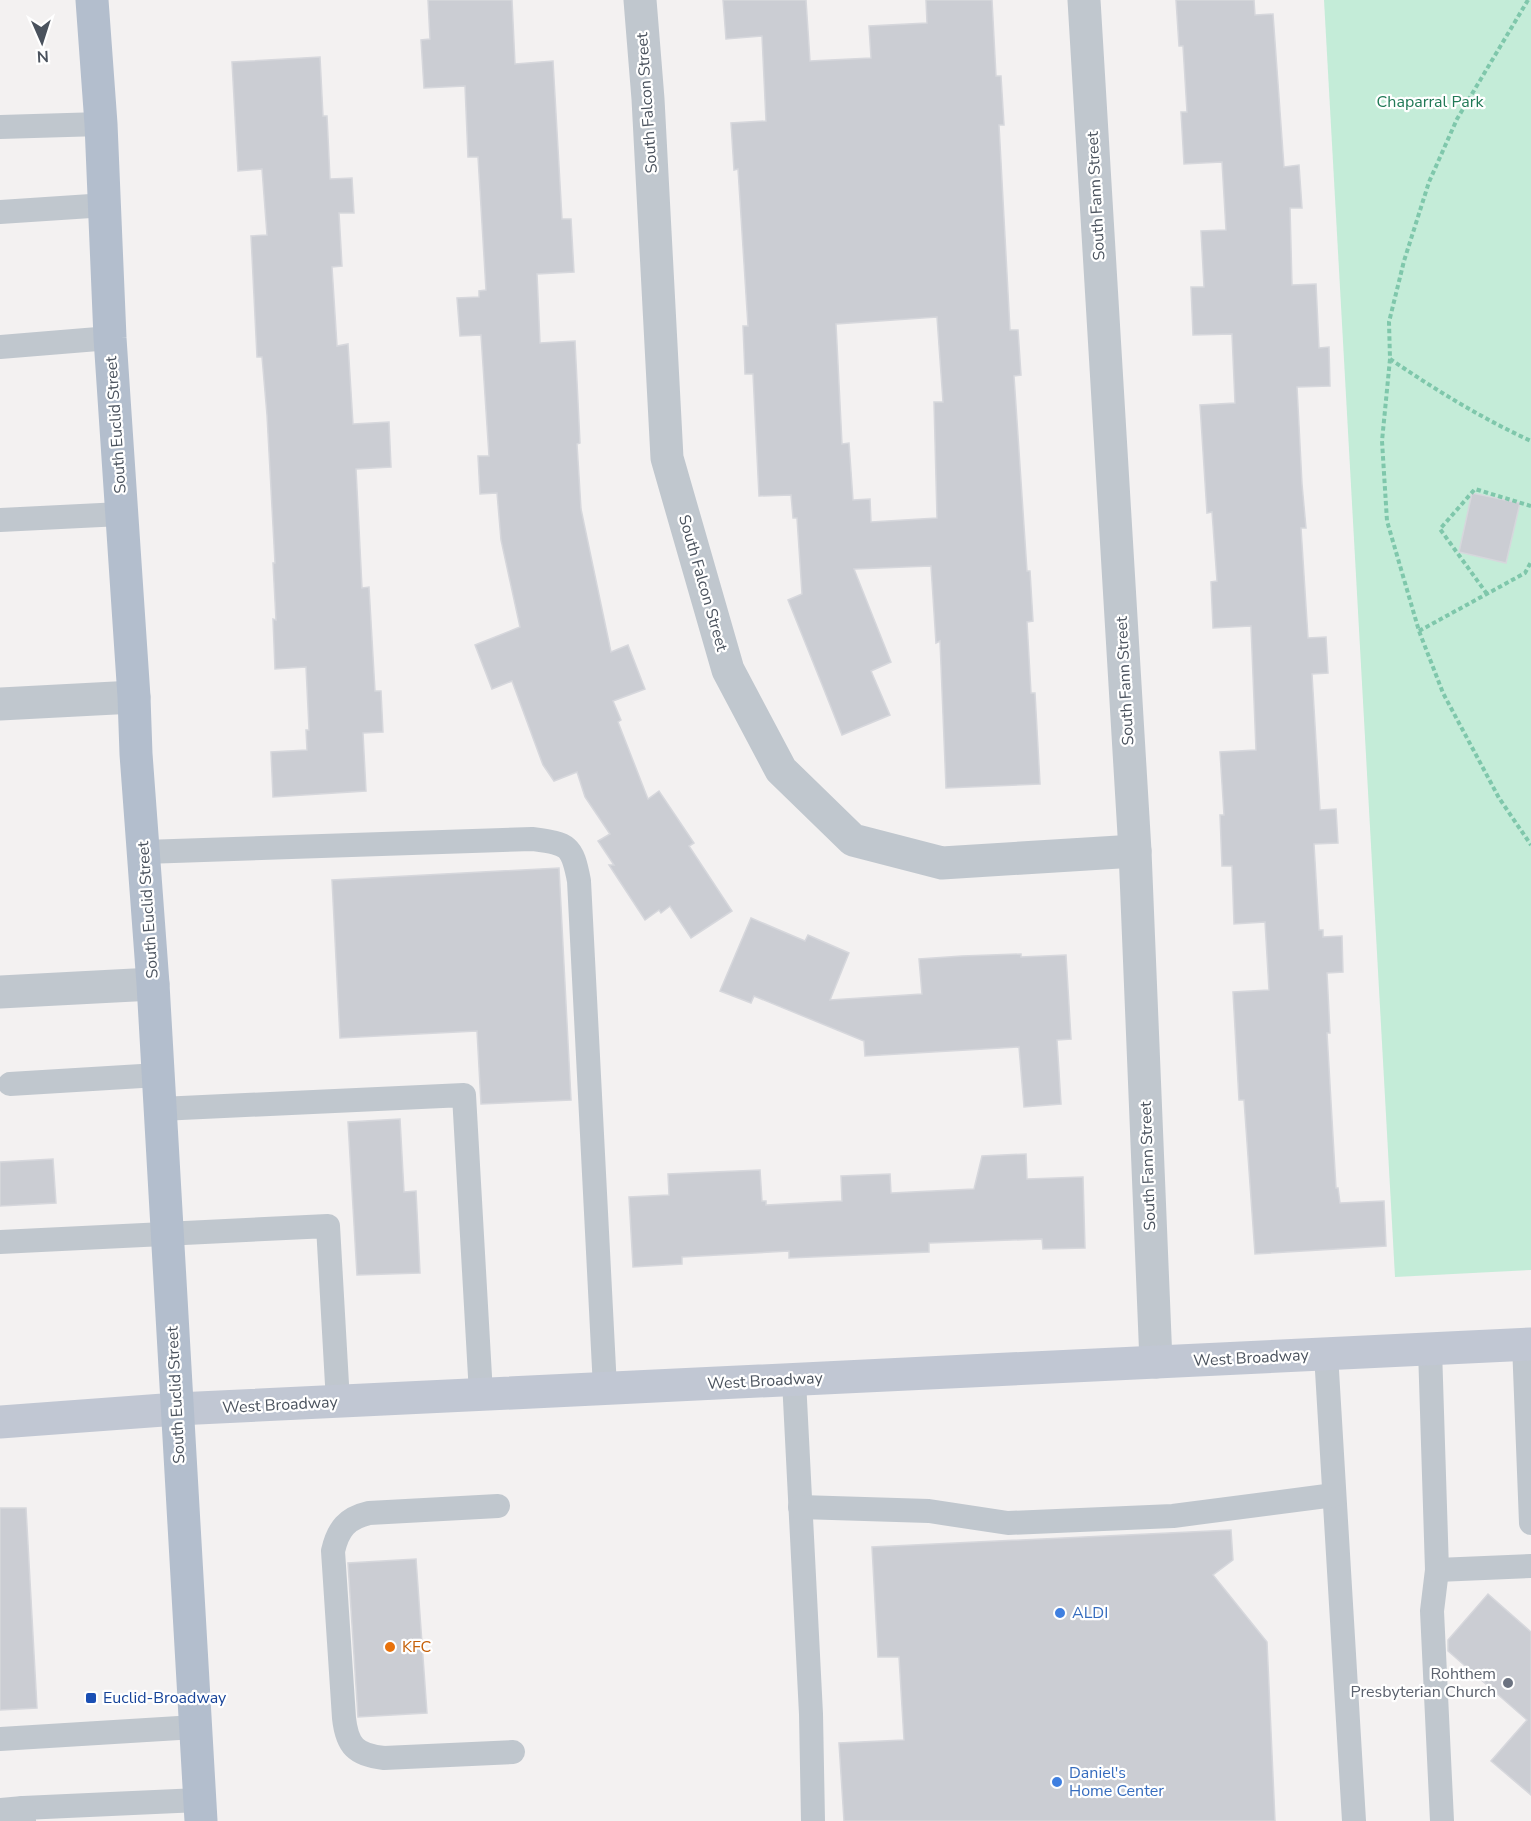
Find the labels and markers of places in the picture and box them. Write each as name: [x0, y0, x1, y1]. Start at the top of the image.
place label: ALDI: [1072, 1602, 1108, 1624]
marker: ALDI: [1053, 1606, 1067, 1620]
place label: KFC: [402, 1636, 432, 1658]
marker: KFC: [383, 1640, 397, 1654]
place label: Rohthem Presbyterian Church: [1351, 1663, 1496, 1703]
marker: Rohthem Presbyterian Church: [1501, 1676, 1515, 1690]
place label: Euclid-Broadway: [103, 1687, 227, 1709]
marker: Euclid-Broadway: [84, 1691, 98, 1705]
place label: Daniel's Home Center: [1069, 1762, 1164, 1802]
marker: Daniel's Home Center: [1050, 1775, 1064, 1789]

